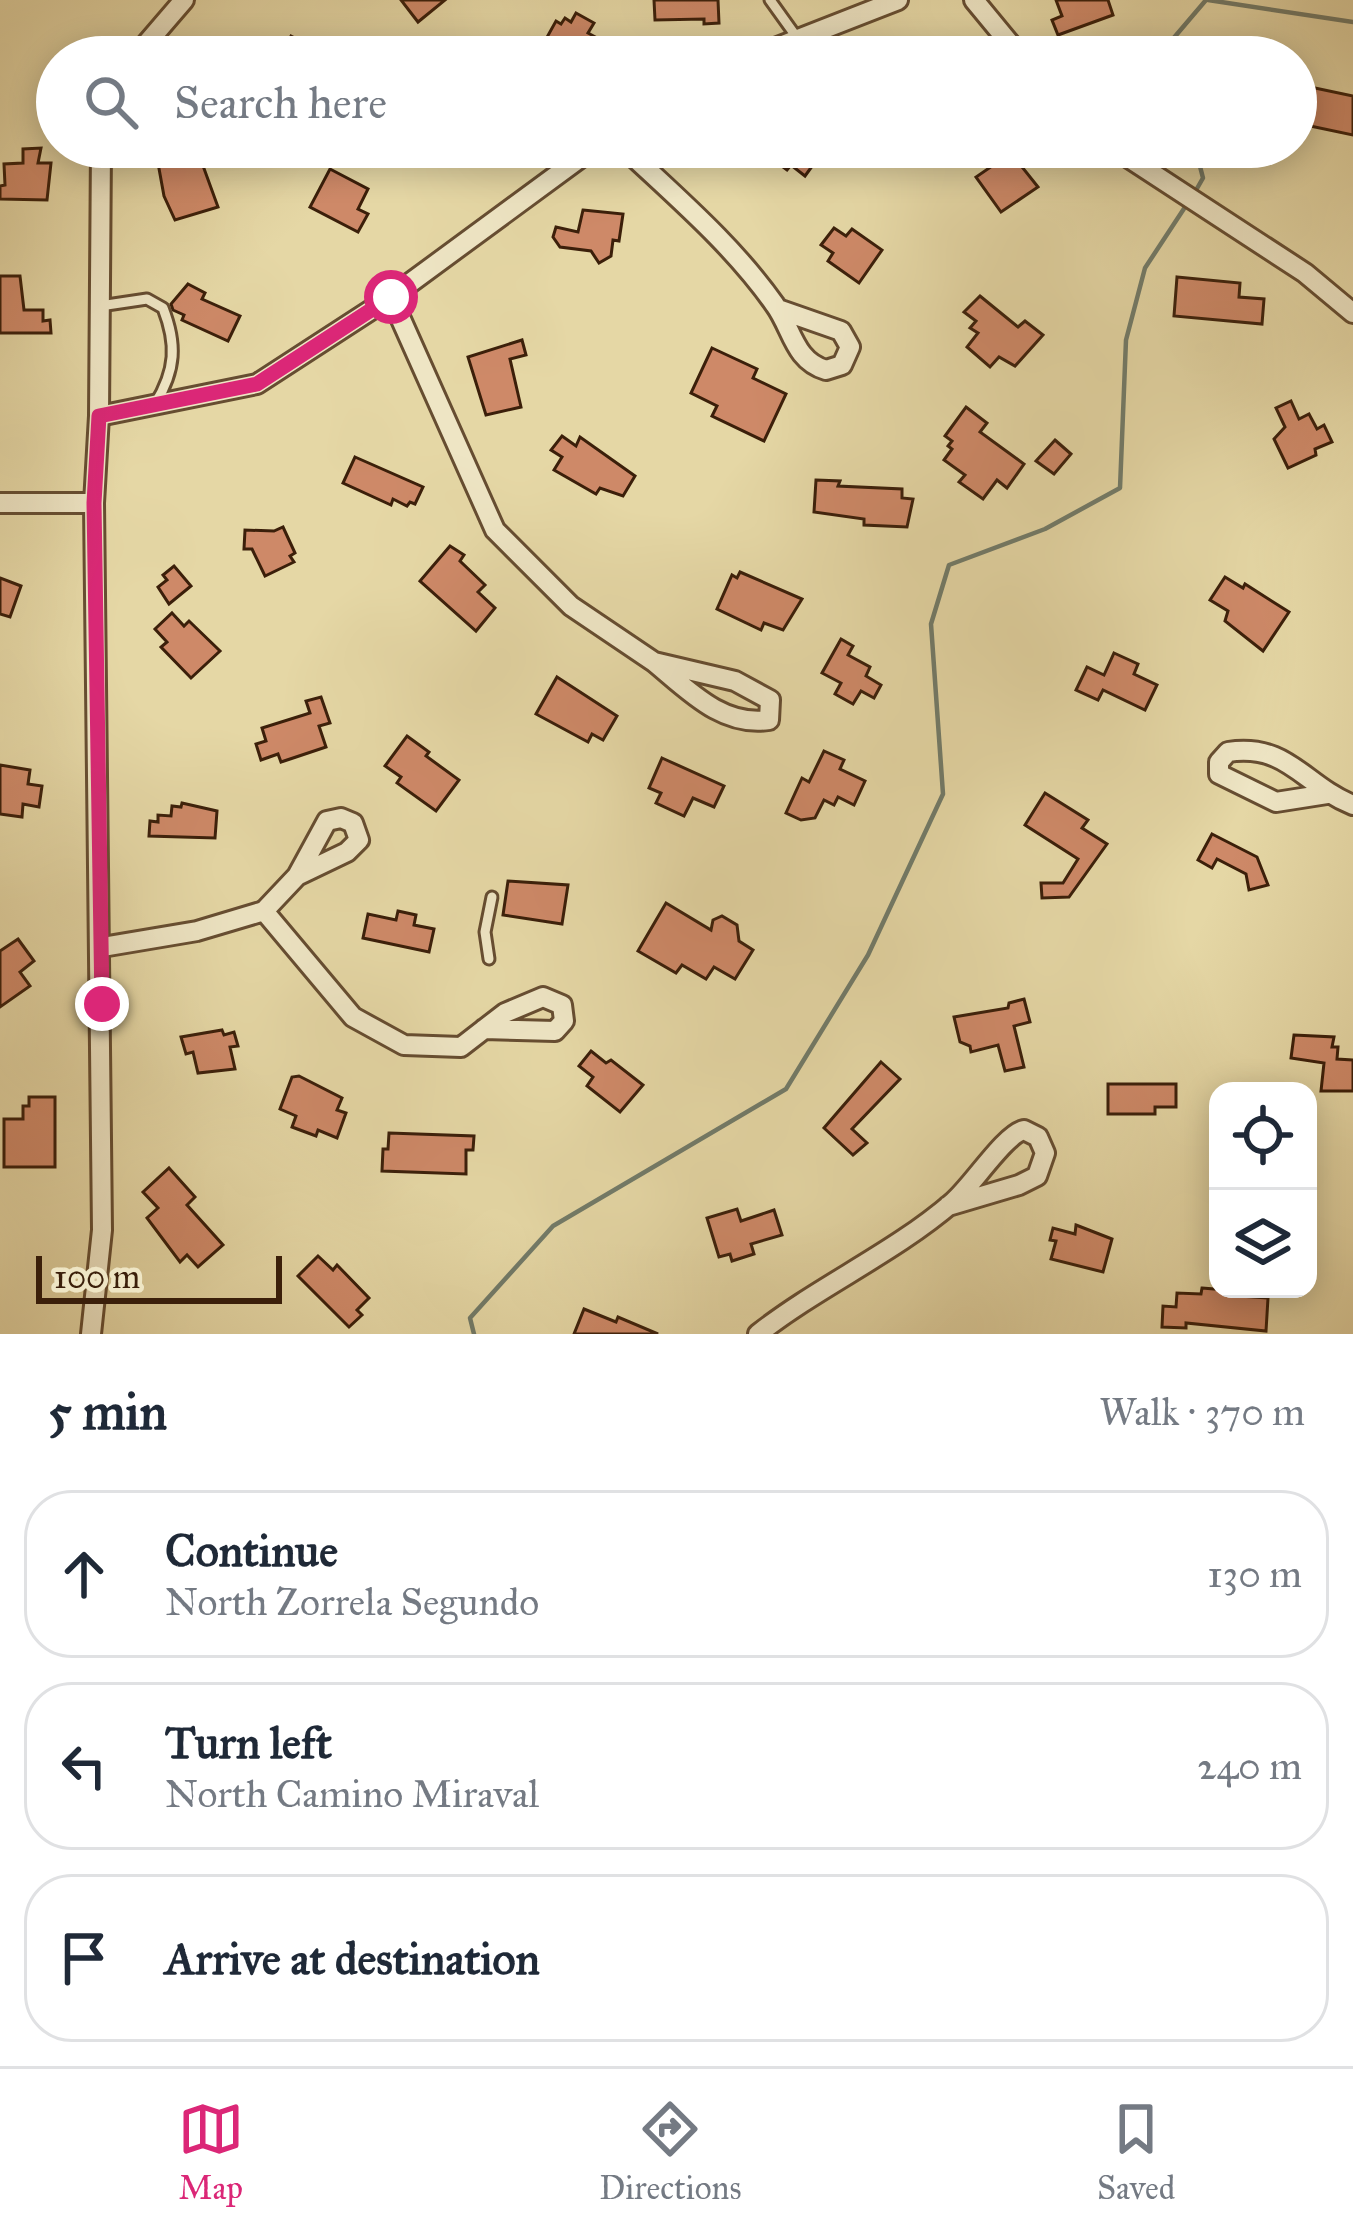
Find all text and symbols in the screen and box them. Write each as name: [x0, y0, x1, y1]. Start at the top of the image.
search box: [36, 36, 1317, 168]
icon: search: [78, 69, 144, 135]
text: Search here: [174, 75, 387, 130]
route start: [364, 270, 418, 324]
route end: [75, 977, 129, 1031]
map controls: [1209, 1082, 1317, 1298]
button: locate: [1209, 1082, 1317, 1190]
button: layers: [1209, 1190, 1317, 1298]
scale bar: [36, 1250, 282, 1303]
text: 100 m: [54, 1257, 140, 1297]
text: 5 min: [48, 1381, 167, 1443]
text: Walk · 370 m: [1099, 1388, 1305, 1436]
text: Continue: [165, 1523, 338, 1578]
icon: ahead: [51, 1541, 117, 1607]
text: 130 m: [1207, 1550, 1302, 1598]
text: North Zorrela Segundo: [165, 1578, 539, 1626]
text: Turn left: [165, 1715, 332, 1770]
icon: left: [51, 1733, 117, 1799]
text: 240 m: [1197, 1742, 1302, 1790]
text: North Camino Miraval: [165, 1770, 539, 1818]
icon: arrive: [51, 1925, 117, 1991]
text: Arrive at destination: [165, 1931, 540, 1986]
tab: Map: [178, 2096, 244, 2208]
tab: Directions: [599, 2096, 741, 2208]
tab: Saved: [1097, 2096, 1175, 2208]

